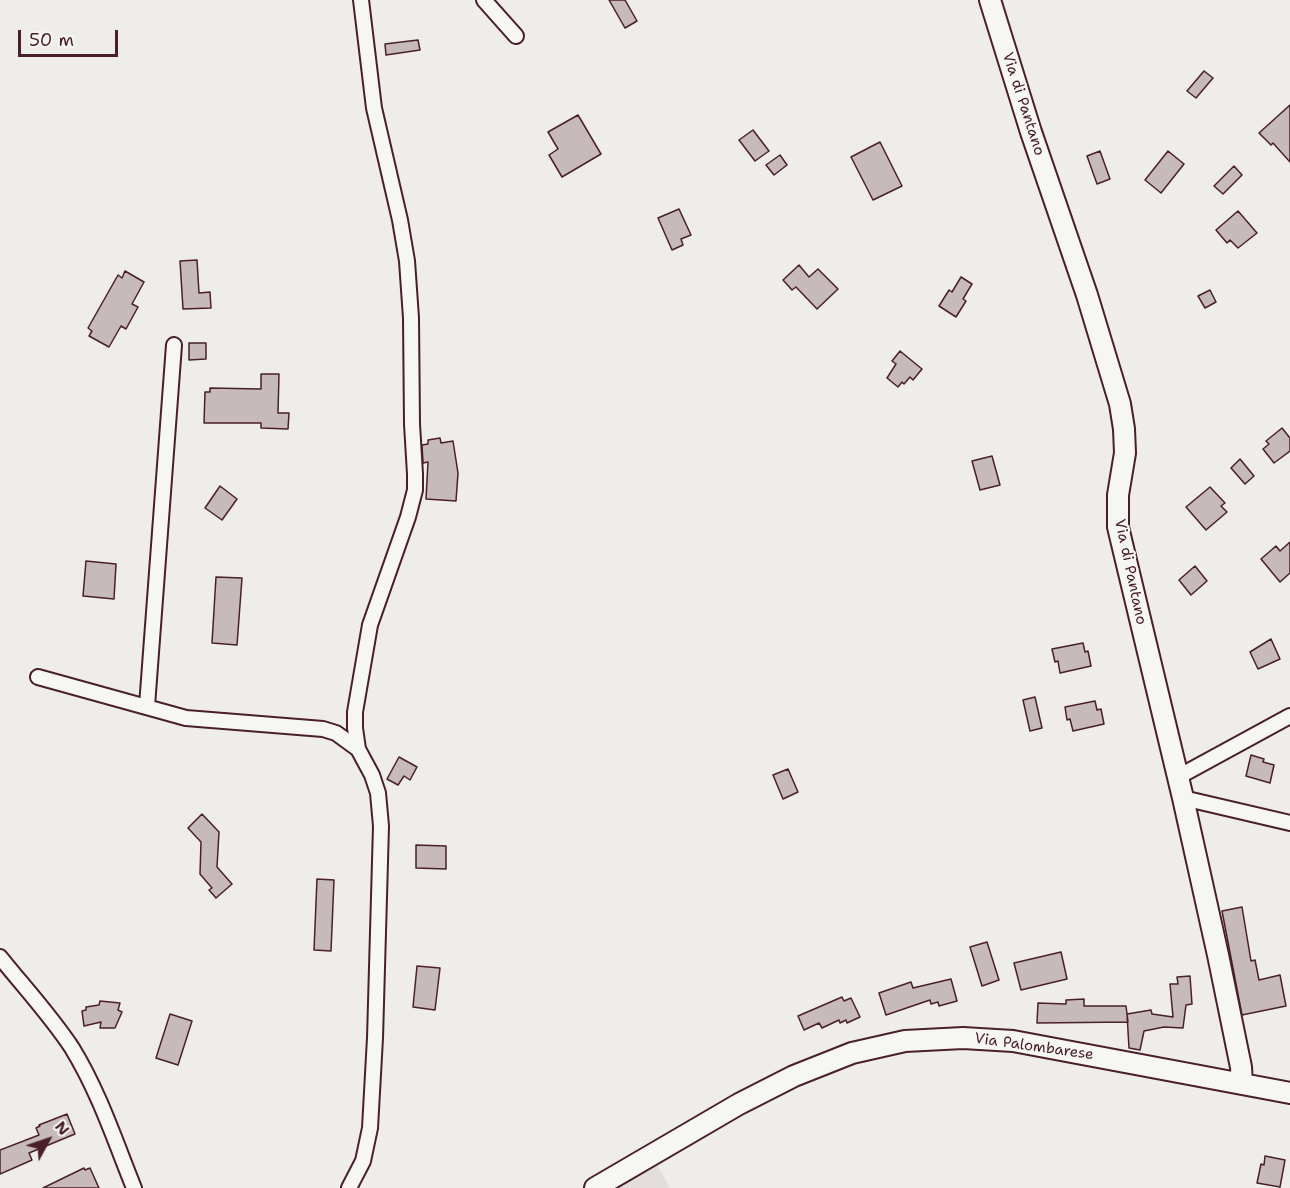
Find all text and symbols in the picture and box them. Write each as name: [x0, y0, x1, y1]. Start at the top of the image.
scale bar: [21, 18, 122, 56]
text: 50 m: [29, 28, 74, 52]
street label: Via di Pantano: [998, 50, 1048, 158]
street label: Via di Pantano: [1110, 518, 1150, 626]
street label: Via Palombarese: [973, 1030, 1095, 1064]
north arrow: [18, 1110, 78, 1170]
text: N: [50, 1116, 74, 1140]

